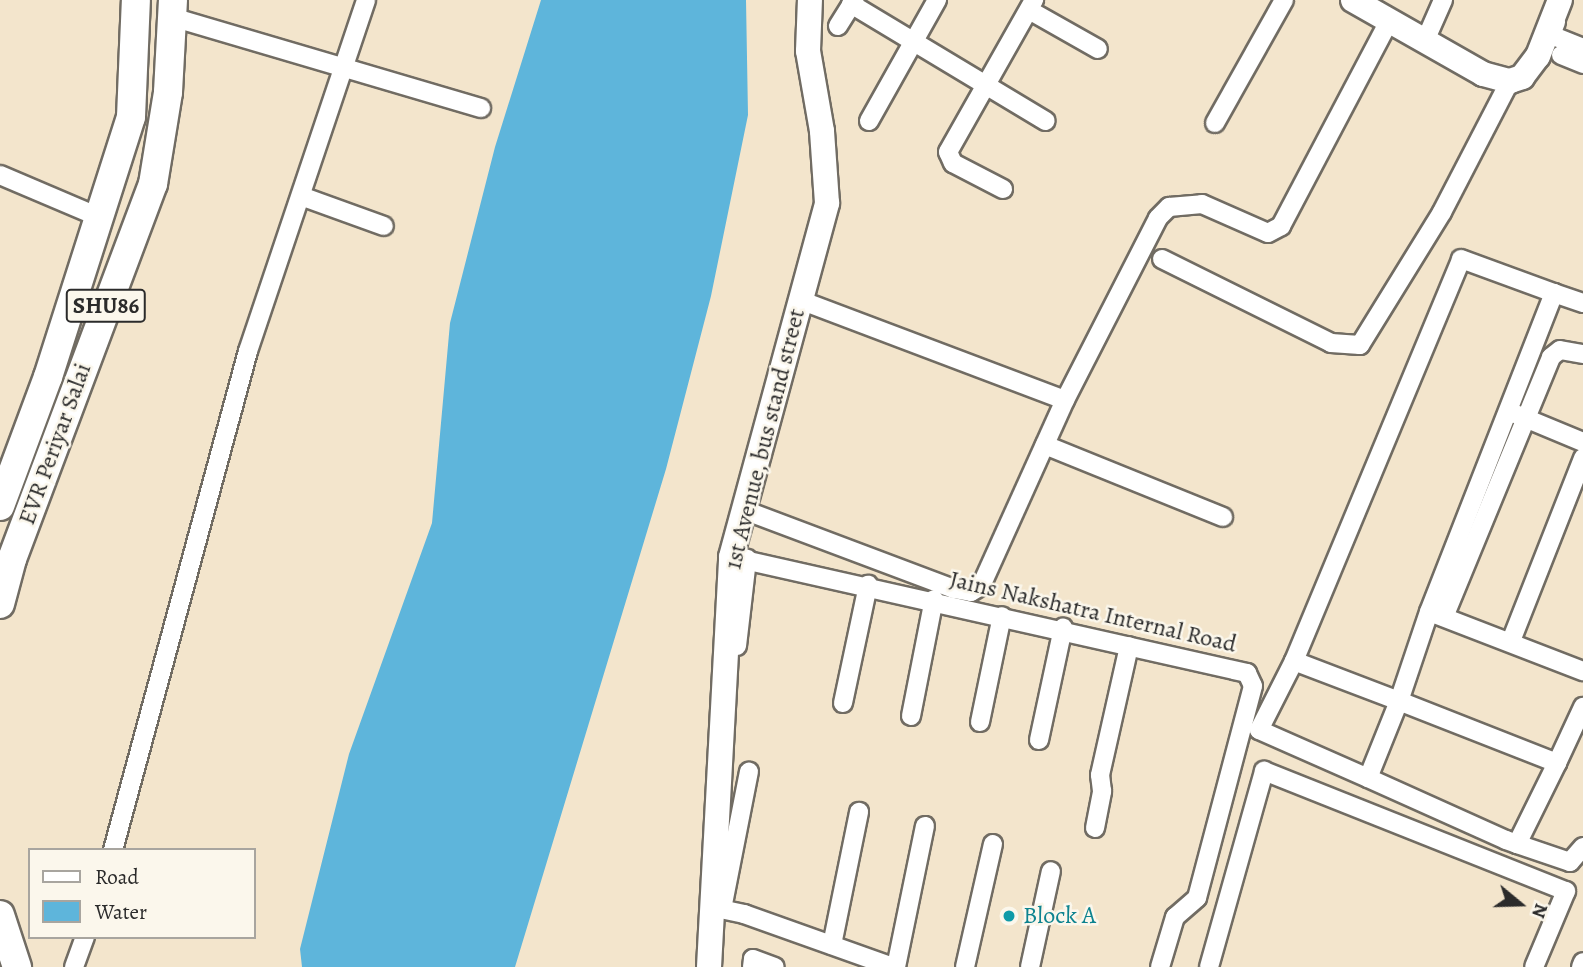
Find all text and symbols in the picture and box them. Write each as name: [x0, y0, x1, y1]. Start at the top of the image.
road number: SHU86: [66, 286, 146, 326]
street label: 1st Avenue, bus stand street: [719, 305, 811, 573]
street label: EVR Periyar Salai: [12, 359, 98, 529]
street label: Jains Nakshatra Internal Road: [947, 565, 1239, 659]
legend: [28, 848, 256, 939]
text: Road: [95, 863, 139, 891]
north arrow: [1485, 869, 1555, 939]
text: Water: [95, 898, 147, 926]
text: N: [1525, 900, 1554, 922]
place label: Block A: [1023, 902, 1096, 930]
marker: Block A: [1001, 908, 1017, 924]

